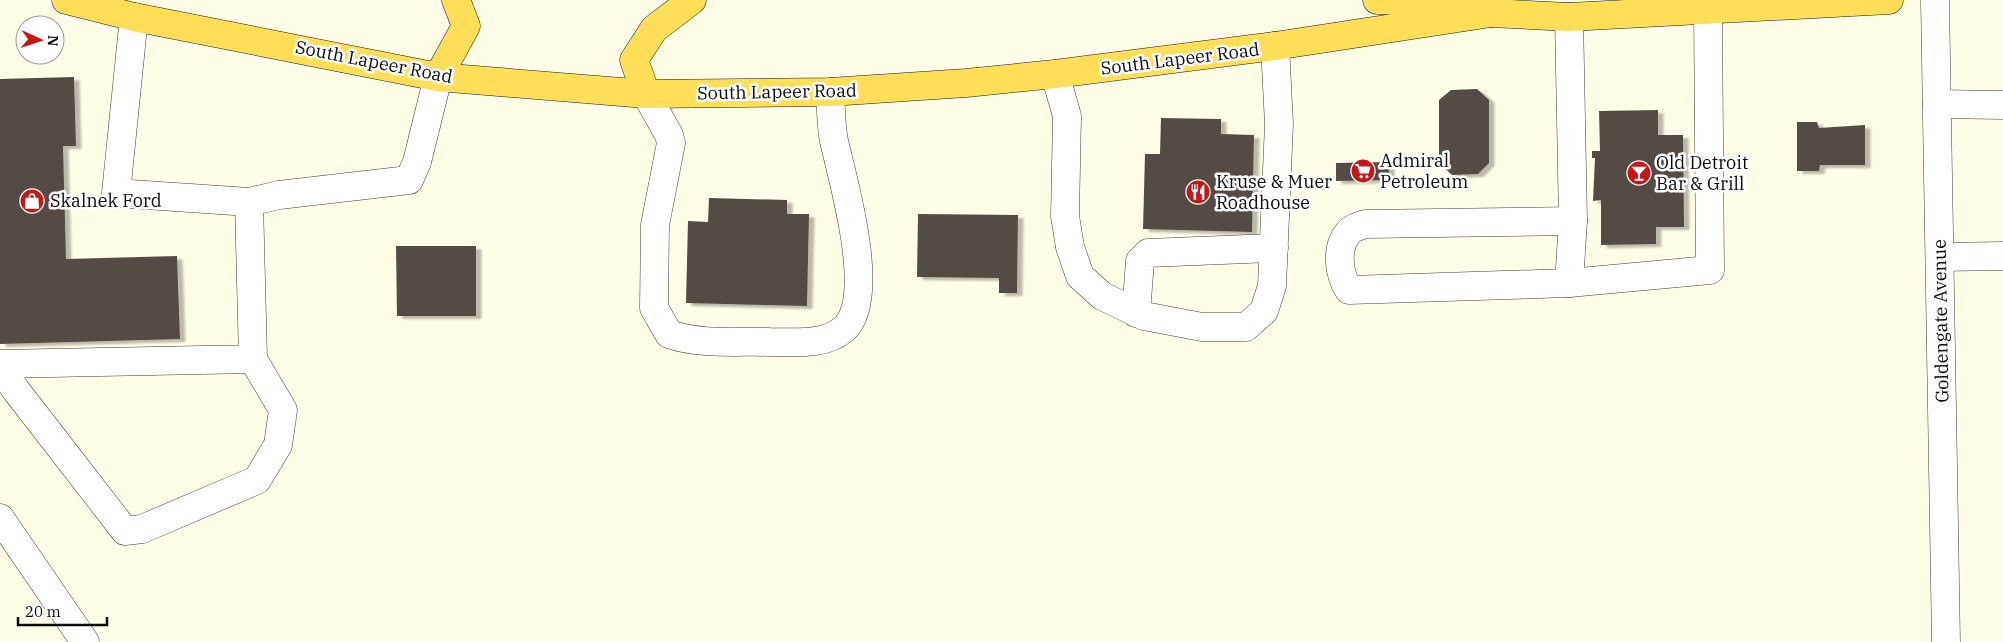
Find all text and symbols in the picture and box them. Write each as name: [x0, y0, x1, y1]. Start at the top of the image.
north arrow: [15, 15, 65, 65]
text: N: [44, 35, 62, 47]
street label: South Lapeer Road: [293, 35, 455, 88]
street label: South Lapeer Road: [1099, 37, 1261, 80]
street label: South Lapeer Road: [697, 79, 857, 104]
place label: Admiral Petroleum: [1380, 149, 1468, 193]
place label: Old Detroit Bar & Grill: [1656, 151, 1748, 195]
supermarket icon: Admiral Petroleum: [1350, 158, 1376, 184]
bar icon: Old Detroit Bar & Grill: [1626, 160, 1652, 186]
place label: Kruse & Muer Roadhouse: [1216, 170, 1332, 214]
restaurant icon: Kruse & Muer Roadhouse: [1185, 179, 1211, 205]
shop icon: Skalnek Ford: [19, 188, 45, 214]
place label: Skalnek Ford: [50, 189, 162, 212]
street label: Goldengate Avenue: [1928, 239, 1953, 403]
scale bar: [18, 594, 106, 626]
text: 20 m: [25, 602, 61, 621]

